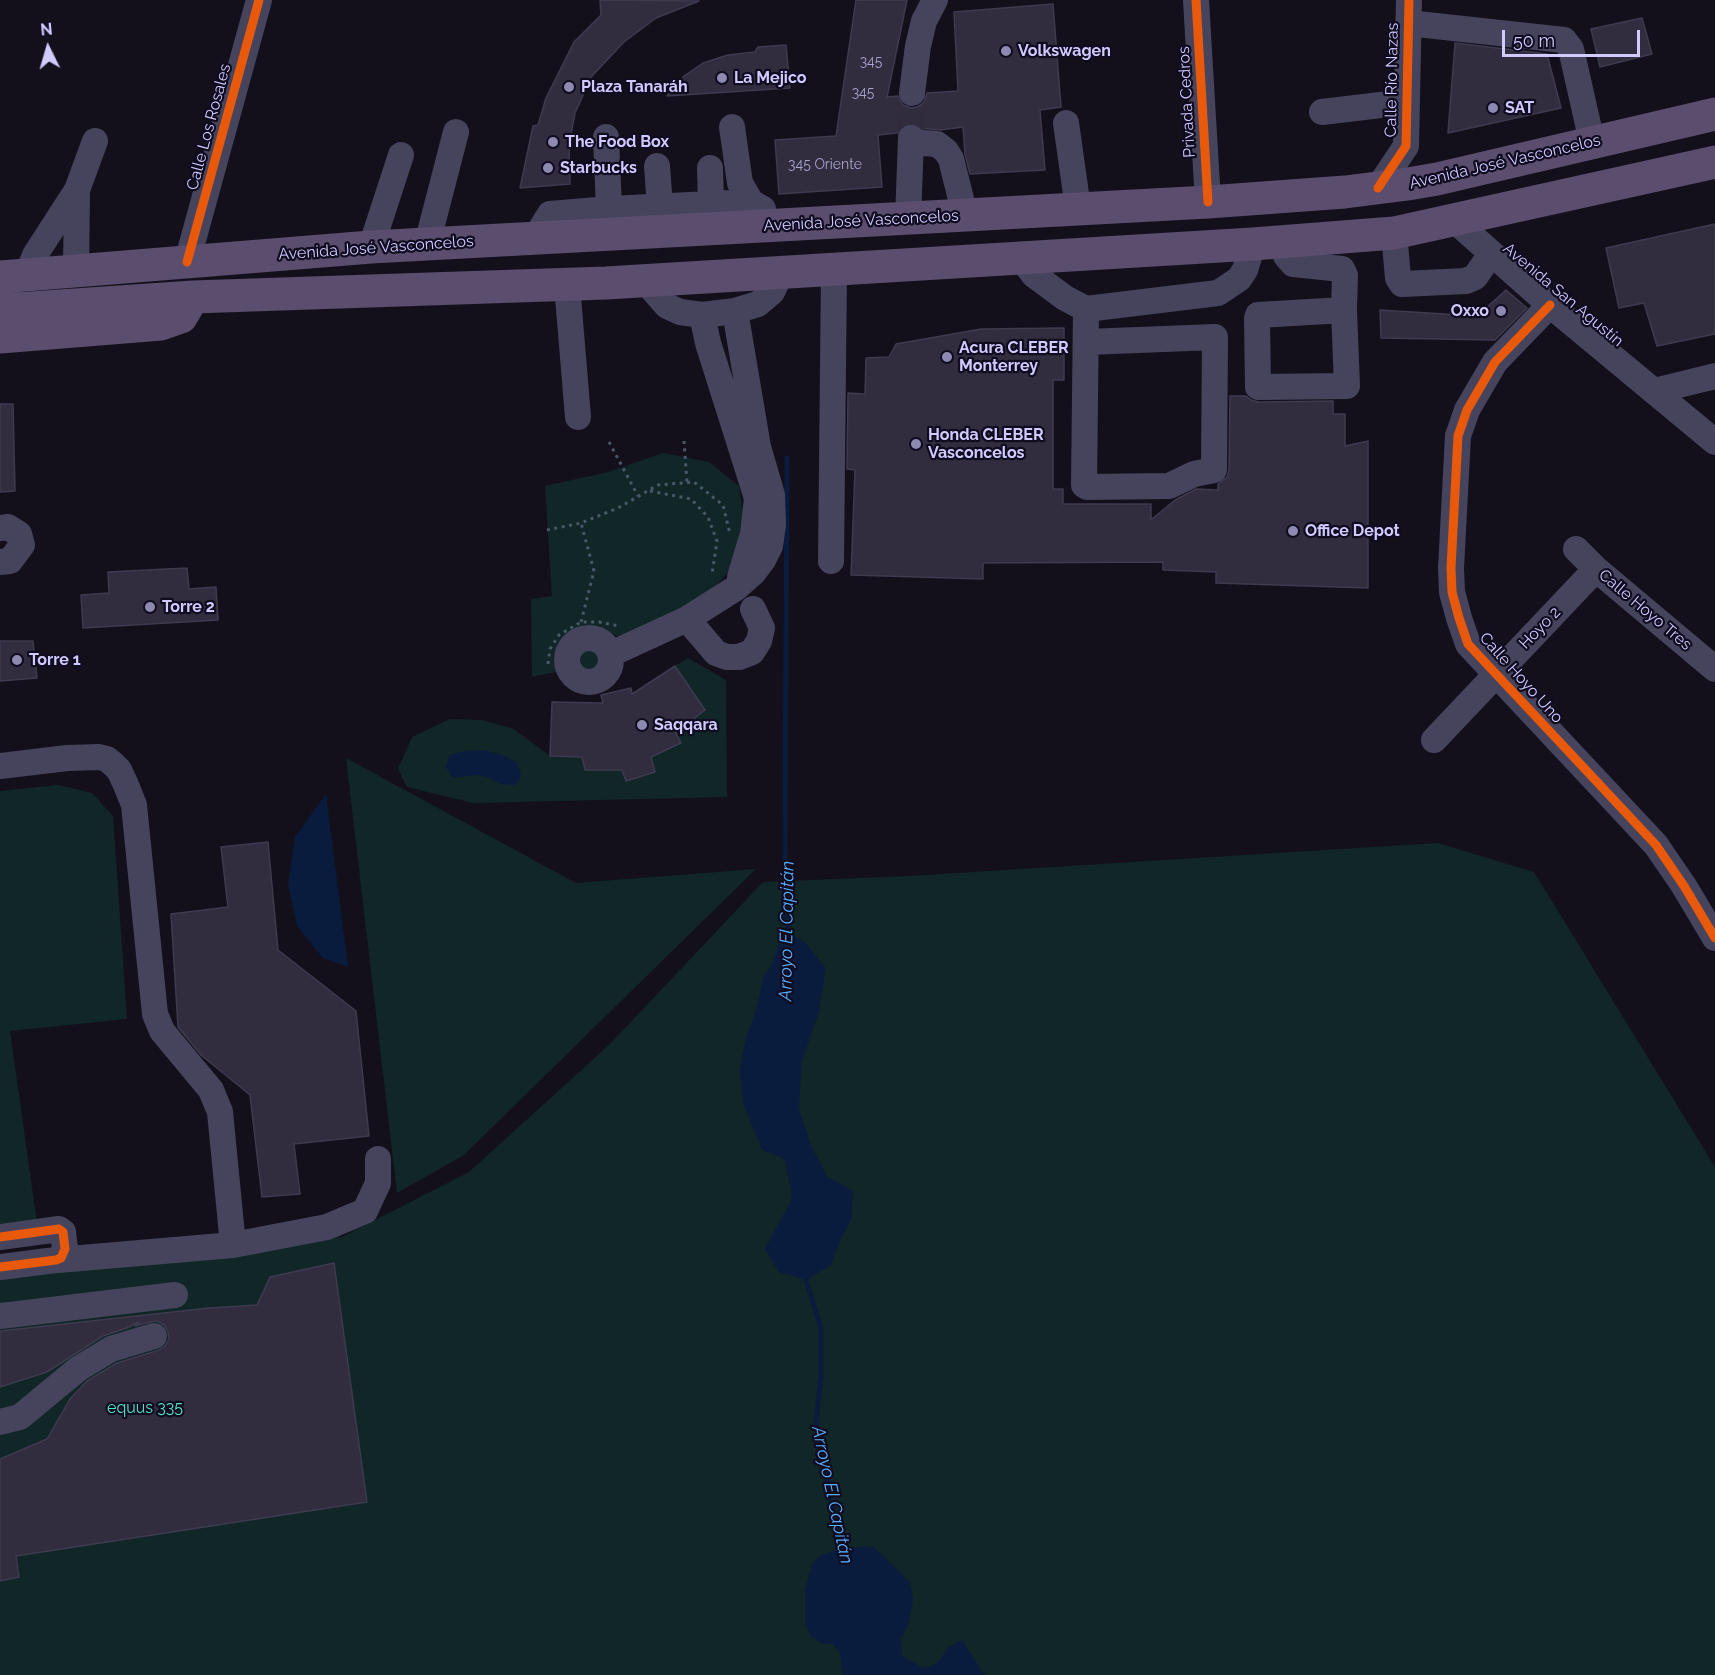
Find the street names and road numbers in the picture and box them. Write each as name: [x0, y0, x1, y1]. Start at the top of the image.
street label: Calle Río Nazas: [1381, 23, 1403, 137]
street label: Privada Cedros: [1174, 46, 1200, 158]
street label: Calle Los Rosales: [183, 62, 235, 192]
street label: Avenida José Vasconcelos: [1408, 131, 1602, 193]
street label: Avenida José Vasconcelos: [763, 206, 959, 236]
street label: Avenida José Vasconcelos: [278, 232, 474, 264]
street label: Avenida San Agustín: [1499, 239, 1627, 351]
street label: Calle Hoyo Tres: [1595, 566, 1695, 654]
street label: Hoyo 2: [1515, 603, 1565, 653]
street label: Calle Hoyo Uno: [1475, 629, 1567, 727]

